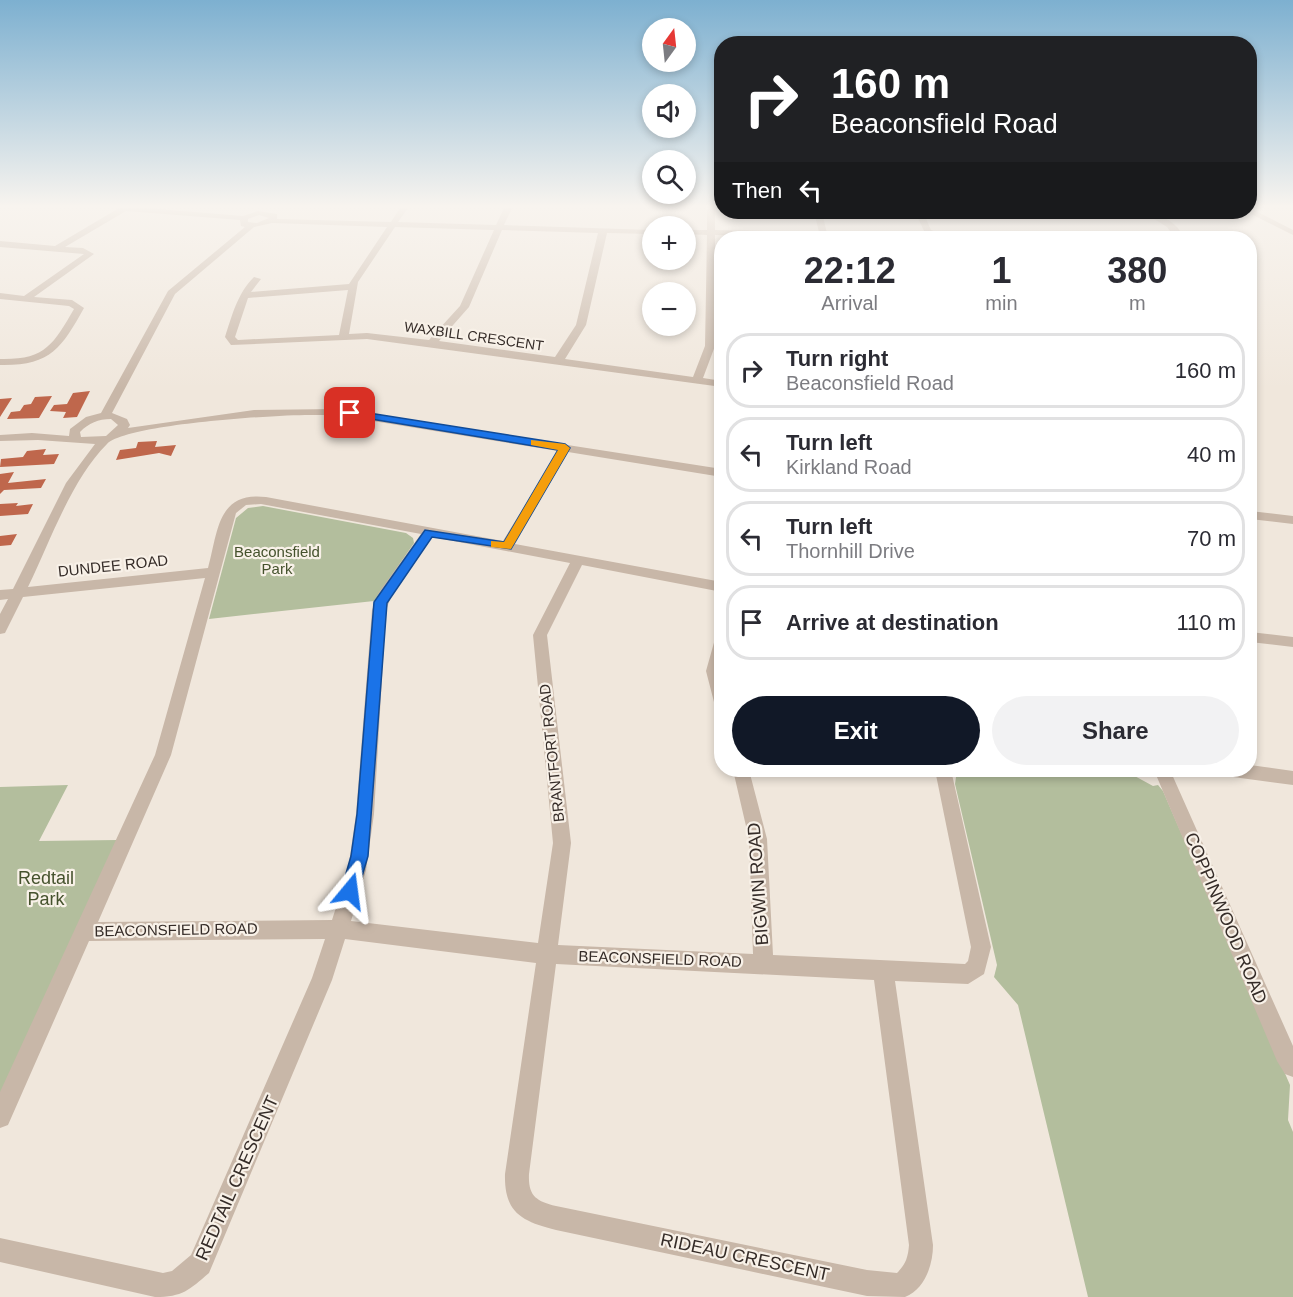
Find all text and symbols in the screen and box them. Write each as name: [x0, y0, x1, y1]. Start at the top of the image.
north arrow: [642, 18, 696, 72]
map controls: [642, 18, 696, 336]
icon: right: [732, 60, 810, 138]
text: 160 m: [831, 60, 950, 107]
button: sound: [642, 84, 696, 138]
text: Beaconsfield Road: [831, 109, 1058, 139]
button: search: [642, 150, 696, 204]
icon: left: [794, 174, 827, 207]
text: Then: [732, 178, 782, 203]
button: +: [642, 216, 696, 270]
text: 22:12: [804, 250, 896, 291]
text: 1: [991, 250, 1011, 291]
text: 380: [1107, 250, 1167, 291]
button: −: [642, 282, 696, 336]
text: Arrival: [821, 292, 878, 314]
text: min: [985, 292, 1018, 314]
text: m: [1129, 292, 1146, 314]
street label: WAXBILL CRESCENT: [403, 318, 545, 354]
text: Turn right: [786, 346, 888, 371]
icon: right: [735, 354, 768, 387]
text: 160 m: [1175, 358, 1236, 383]
text: Beaconsfield Road: [786, 372, 954, 394]
pin: [324, 387, 375, 438]
icon: arrive: [333, 396, 366, 429]
text: Turn left: [786, 430, 872, 455]
icon: left: [735, 438, 768, 471]
text: 40 m: [1187, 442, 1236, 467]
text: Kirkland Road: [786, 456, 912, 478]
text: Turn left: [786, 514, 872, 539]
icon: left: [735, 522, 768, 555]
text: 70 m: [1187, 526, 1236, 551]
text: Thornhill Drive: [786, 540, 915, 562]
park label: Beaconsfield Park: [234, 543, 320, 577]
street label: DUNDEE ROAD: [57, 551, 169, 580]
icon: arrive: [735, 606, 768, 639]
text: Arrive at destination: [786, 610, 999, 635]
text: 110 m: [1176, 610, 1236, 635]
street label: BRANTFORT ROAD: [536, 683, 567, 823]
button: Exit: [732, 696, 980, 765]
button: Share: [992, 696, 1239, 765]
street label: BIGWIN ROAD: [744, 822, 772, 946]
street label: COPPINWOOD ROAD: [1181, 829, 1271, 1007]
position arrow: [318, 859, 382, 923]
park label: Redtail Park: [18, 868, 74, 909]
street label: BEACONSFIELD ROAD: [94, 920, 258, 939]
street label: BEACONSFIELD ROAD: [578, 947, 742, 970]
street label: REDTAIL CRESCENT: [192, 1093, 282, 1263]
street label: RIDEAU CRESCENT: [659, 1229, 831, 1285]

